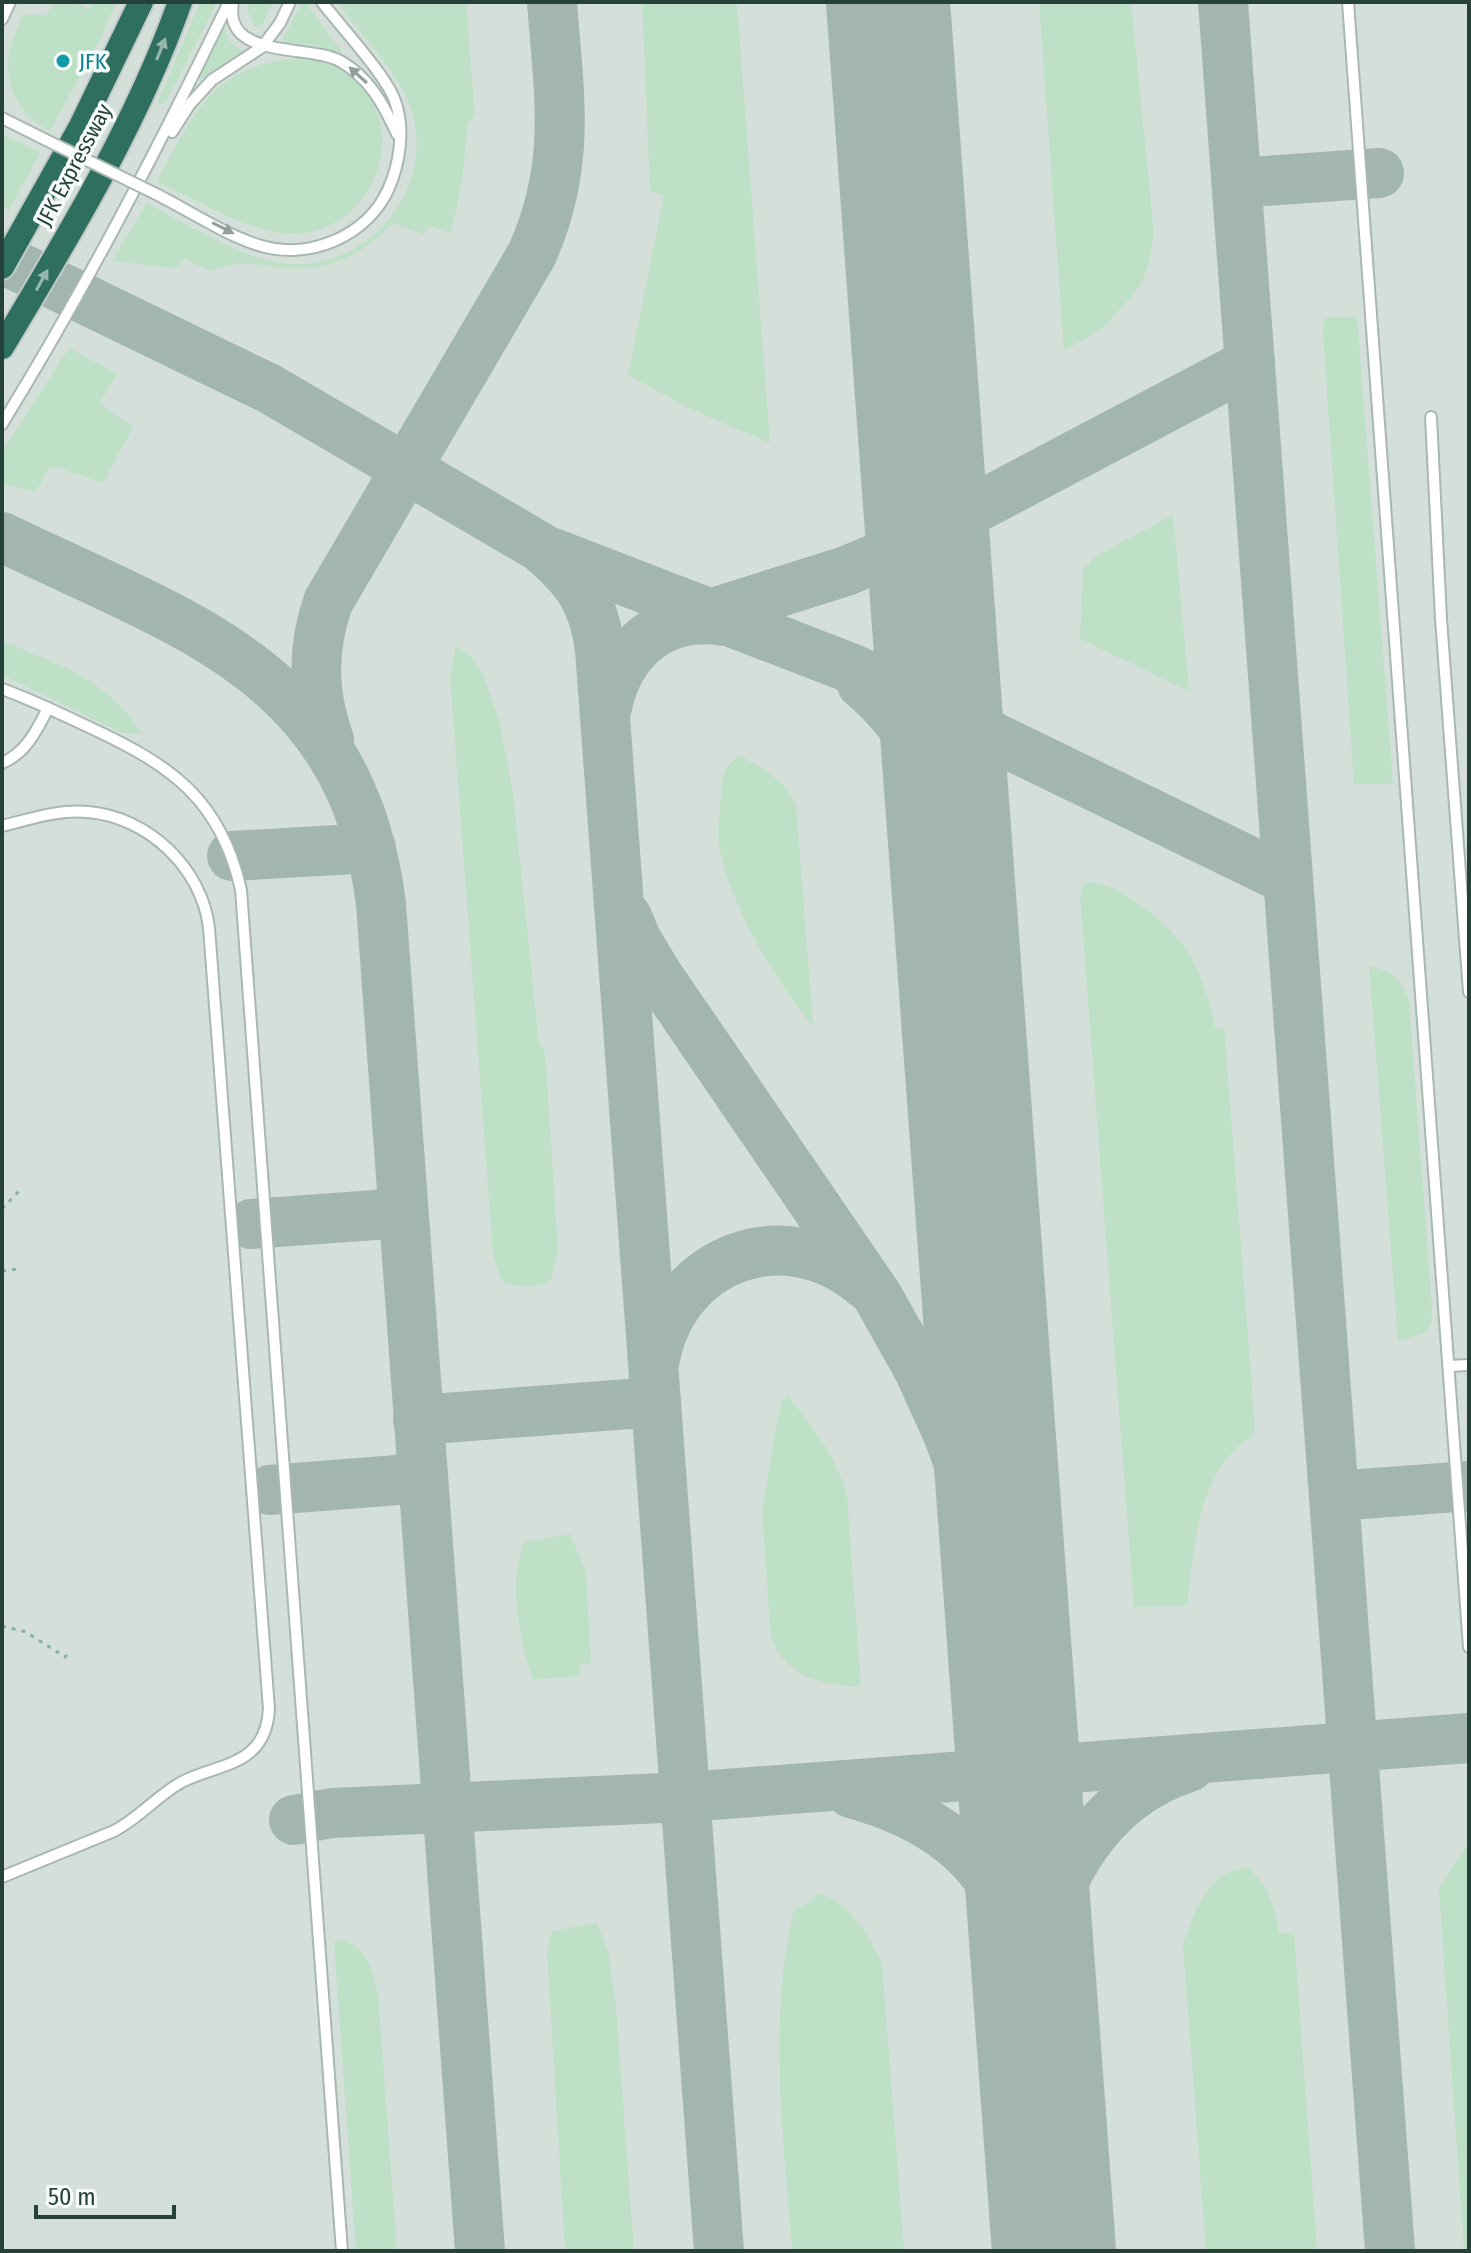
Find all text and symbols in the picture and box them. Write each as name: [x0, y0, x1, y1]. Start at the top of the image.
one-way arrow: [155, 37, 168, 61]
place label: JFK: [79, 48, 107, 75]
marker: JFK: [54, 52, 72, 70]
one-way arrow: [348, 66, 367, 84]
street label: JFK Expressway: [30, 99, 118, 231]
one-way arrow: [212, 222, 235, 235]
one-way arrow: [35, 268, 49, 291]
scale bar: [36, 2169, 174, 2219]
text: 50 m: [48, 2183, 96, 2211]

